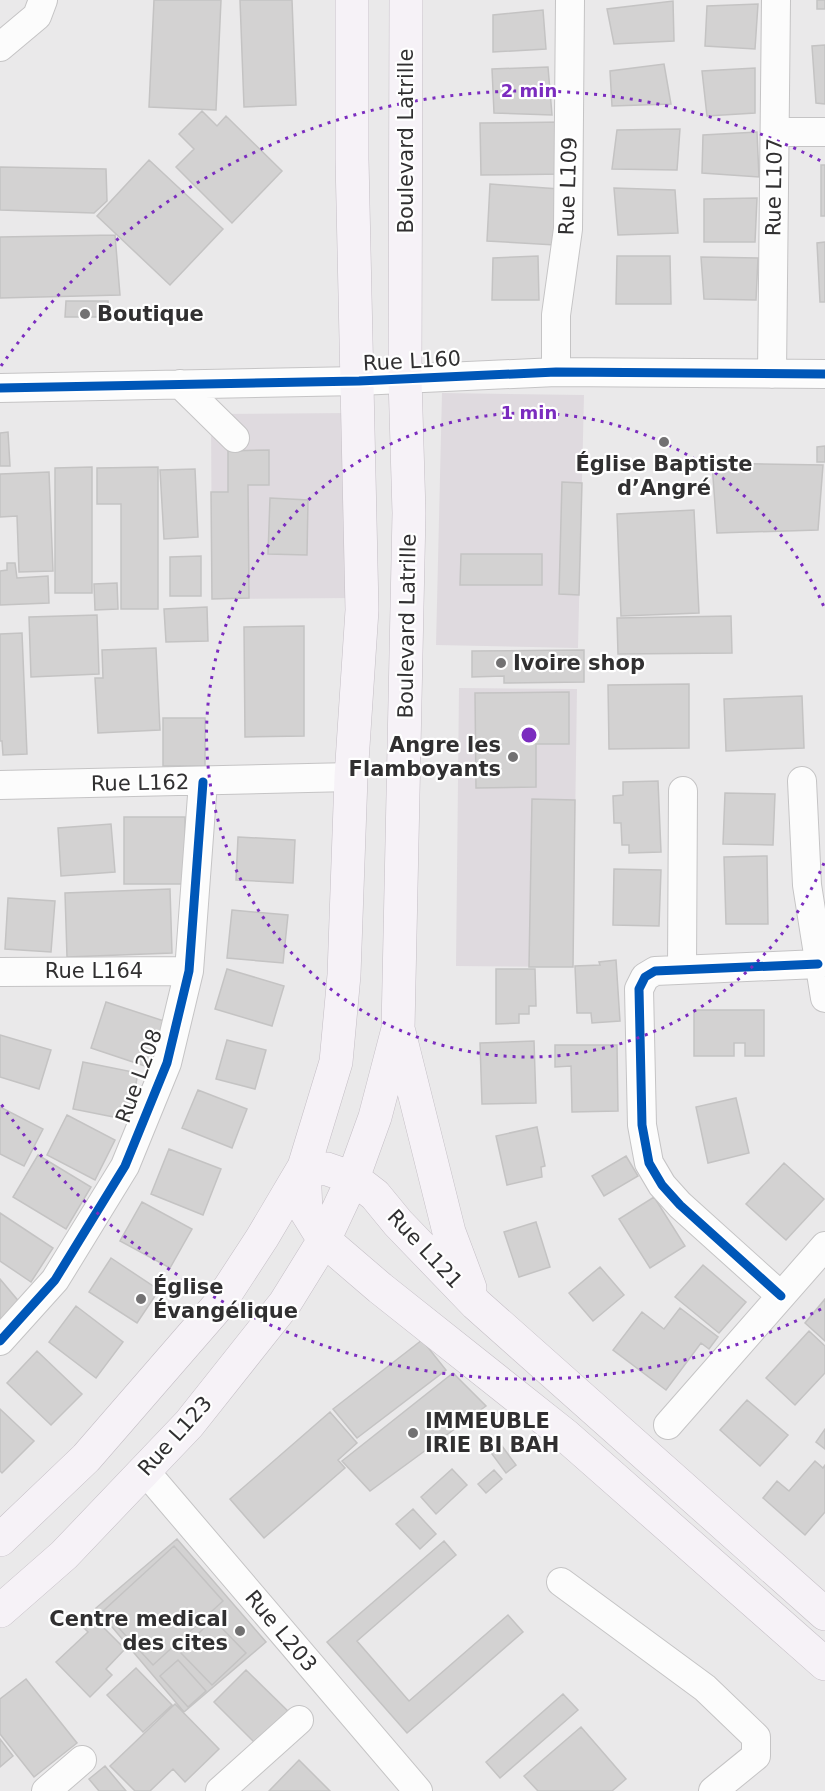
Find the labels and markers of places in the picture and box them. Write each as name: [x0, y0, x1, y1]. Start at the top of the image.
place label: Boutique: [97, 302, 204, 326]
marker: Boutique: [78, 307, 92, 321]
marker: Église Baptiste d’Angré: [657, 435, 671, 449]
place label: Église Baptiste d’Angré: [575, 451, 753, 500]
place label: Ivoire shop: [513, 651, 645, 675]
marker: Ivoire shop: [494, 656, 508, 670]
centre of rings: [519, 725, 539, 745]
place label: Angre les Flamboyants: [349, 733, 501, 781]
marker: Angre les Flamboyants: [506, 750, 520, 764]
place label: Église Évangélique: [153, 1274, 298, 1323]
marker: Église Évangélique: [134, 1292, 148, 1306]
place label: IMMEUBLE IRIE BI BAH: [425, 1409, 559, 1457]
marker: IMMEUBLE IRIE BI BAH: [406, 1426, 420, 1440]
place label: Centre medical des cites: [49, 1607, 228, 1655]
marker: Centre medical des cites: [233, 1624, 247, 1638]

